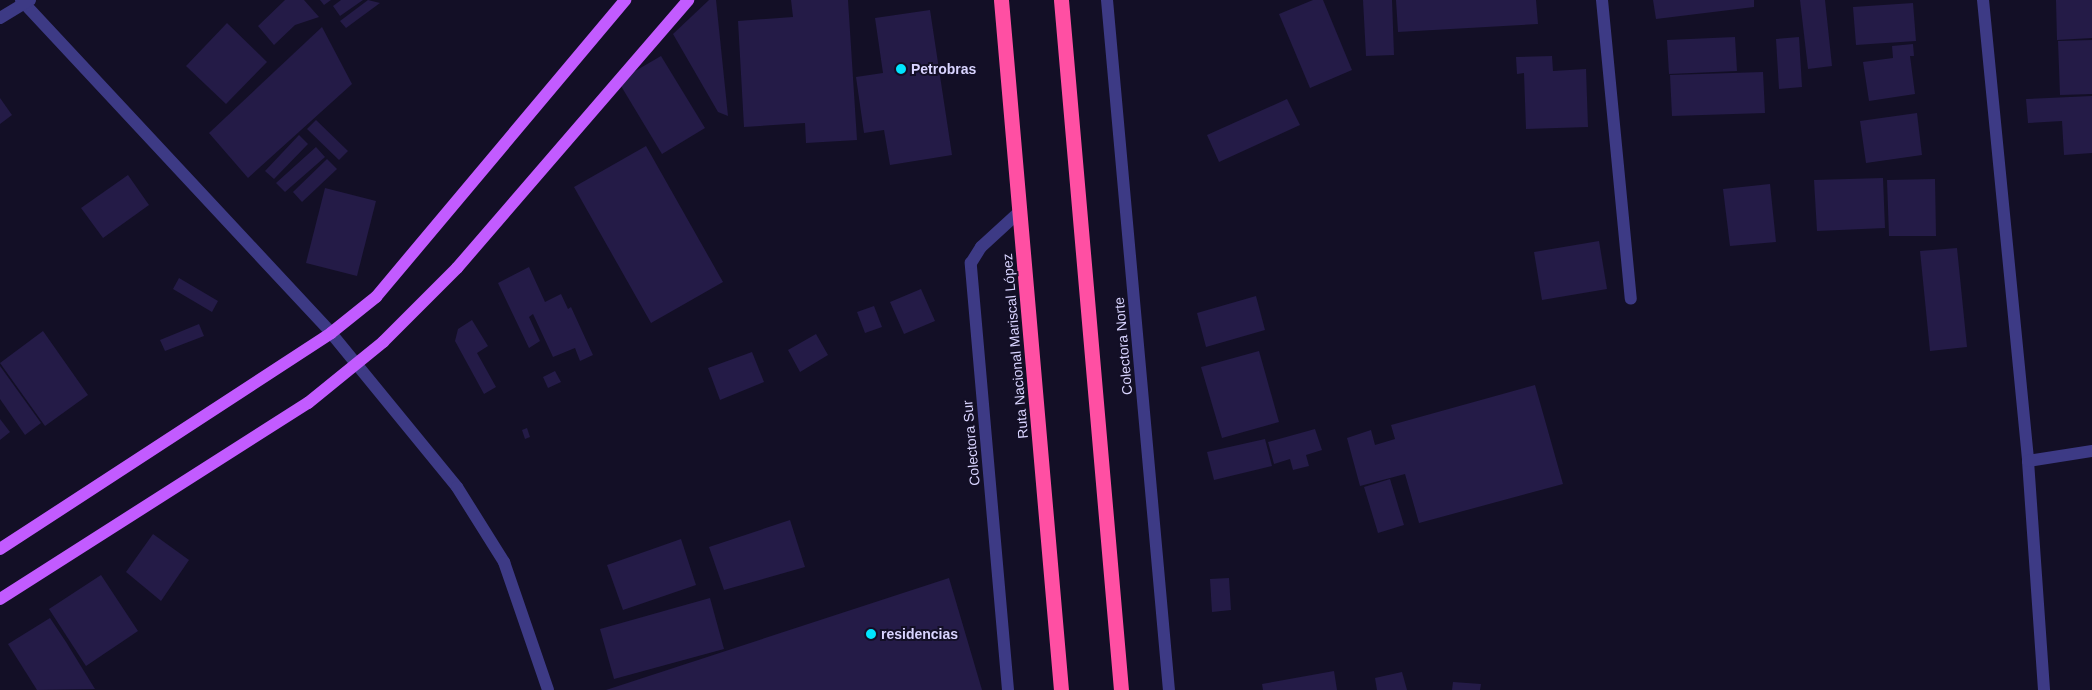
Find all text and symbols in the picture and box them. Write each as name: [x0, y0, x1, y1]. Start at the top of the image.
place label: Petrobras: [911, 61, 976, 77]
marker: Petrobras: [895, 63, 907, 75]
street label: Ruta Nacional Mariscal López: [999, 253, 1031, 439]
street label: Colectora Norte: [1110, 296, 1136, 396]
street label: Colectora Sur: [959, 400, 983, 486]
place label: residencias: [881, 626, 958, 642]
marker: residencias: [865, 628, 877, 640]

